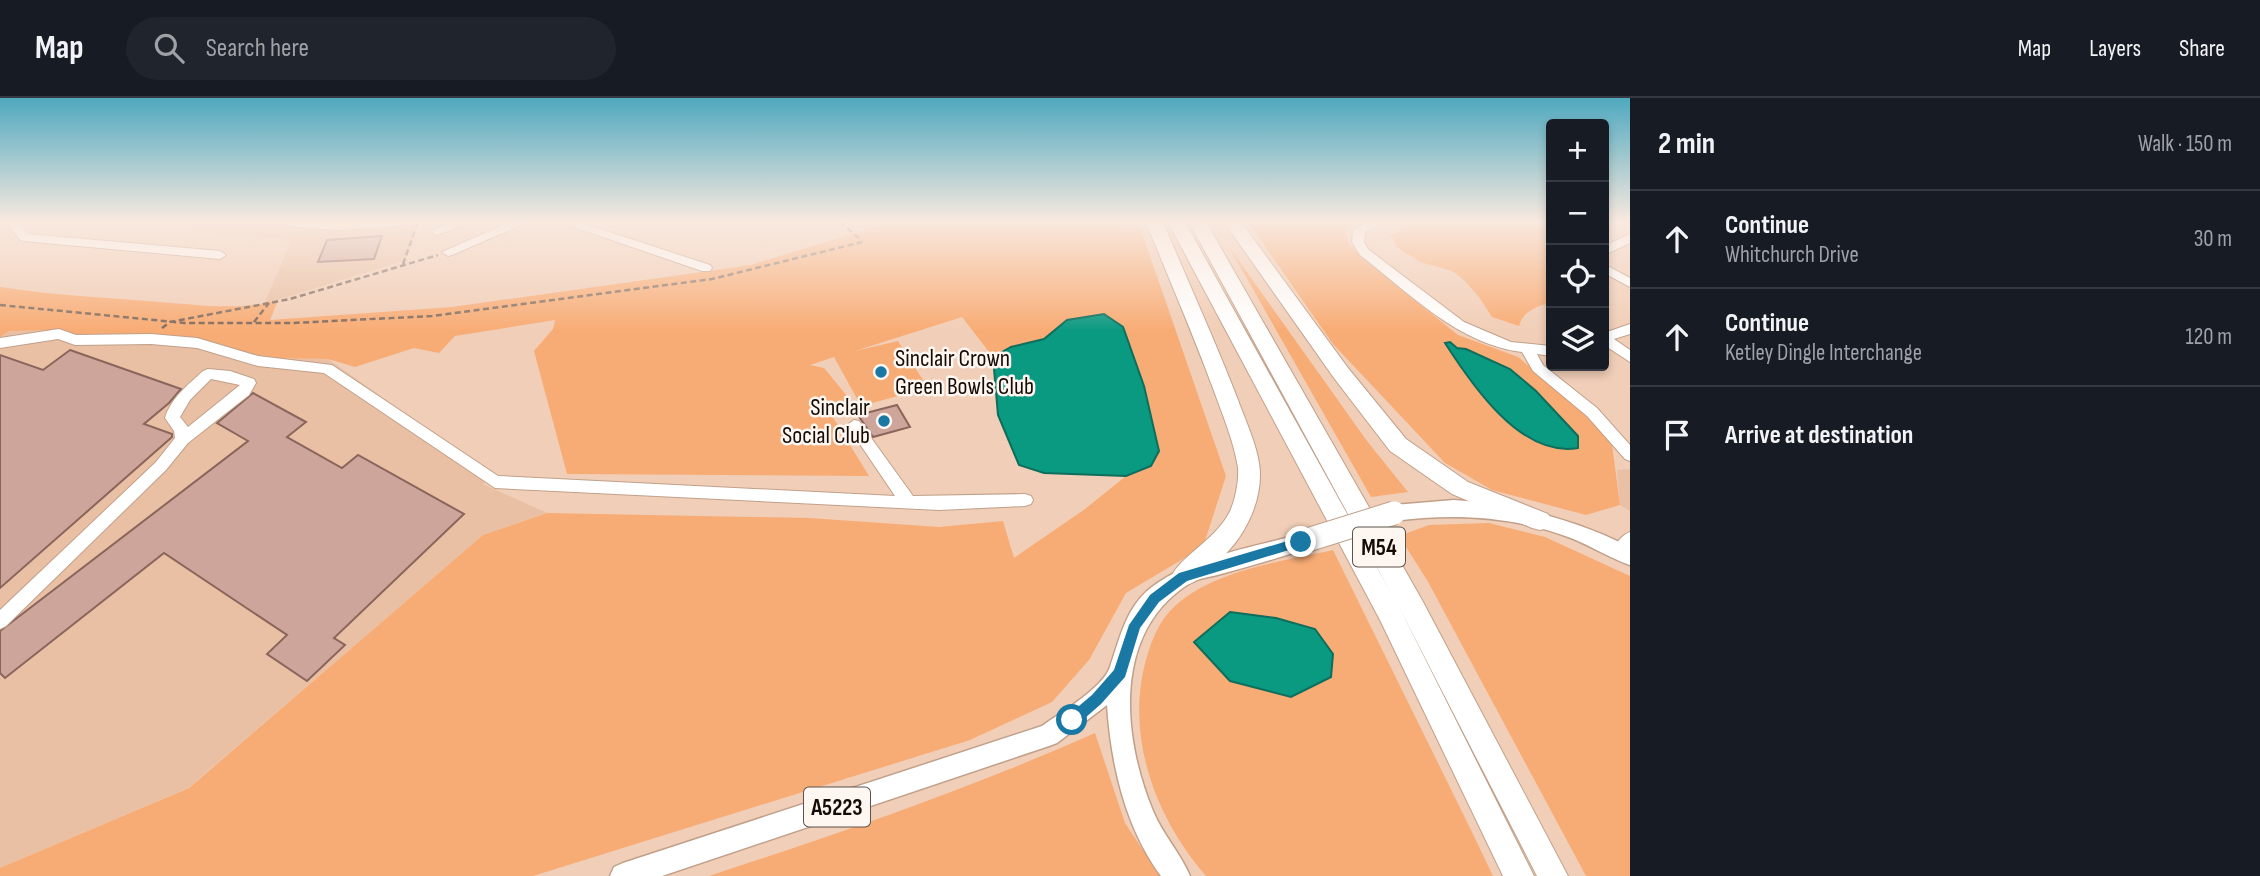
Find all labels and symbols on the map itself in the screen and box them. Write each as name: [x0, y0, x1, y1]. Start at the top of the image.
place label: Sinclair Crown Green Bowls Club: [895, 344, 1034, 401]
marker: Sinclair Crown Green Bowls Club: [873, 364, 889, 380]
place label: Sinclair Social Club: [782, 393, 870, 450]
marker: Sinclair Social Club: [876, 413, 892, 429]
route end: [1285, 526, 1316, 557]
road number: M54: [1353, 528, 1405, 566]
route start: [1056, 704, 1087, 735]
road number: A5223: [804, 788, 870, 827]

